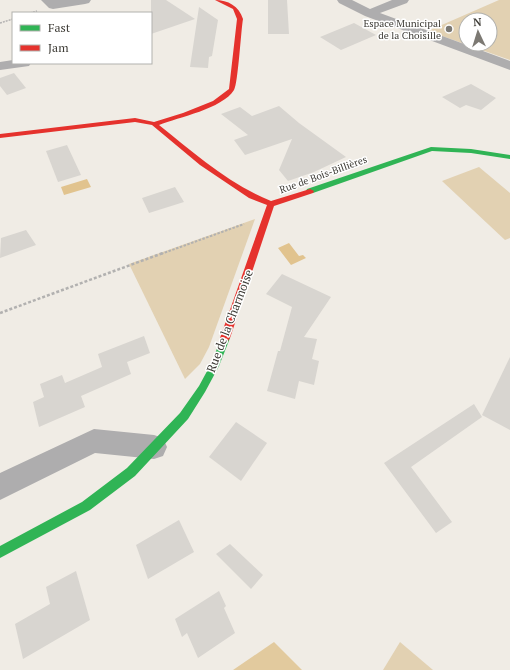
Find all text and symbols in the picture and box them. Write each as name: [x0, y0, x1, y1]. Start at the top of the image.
legend: [12, 12, 152, 64]
north arrow: [458, 12, 498, 52]
text: N: [473, 15, 483, 29]
place label: Espace Municipal de la Choisille: [363, 17, 441, 42]
text: Fast: [48, 20, 71, 35]
marker: Espace Municipal de la Choisille: [444, 24, 454, 34]
text: Jam: [48, 40, 69, 55]
street label: Rue de Bois-Billières: [278, 153, 369, 196]
street label: Rue de la Charmoise: [203, 267, 256, 374]

